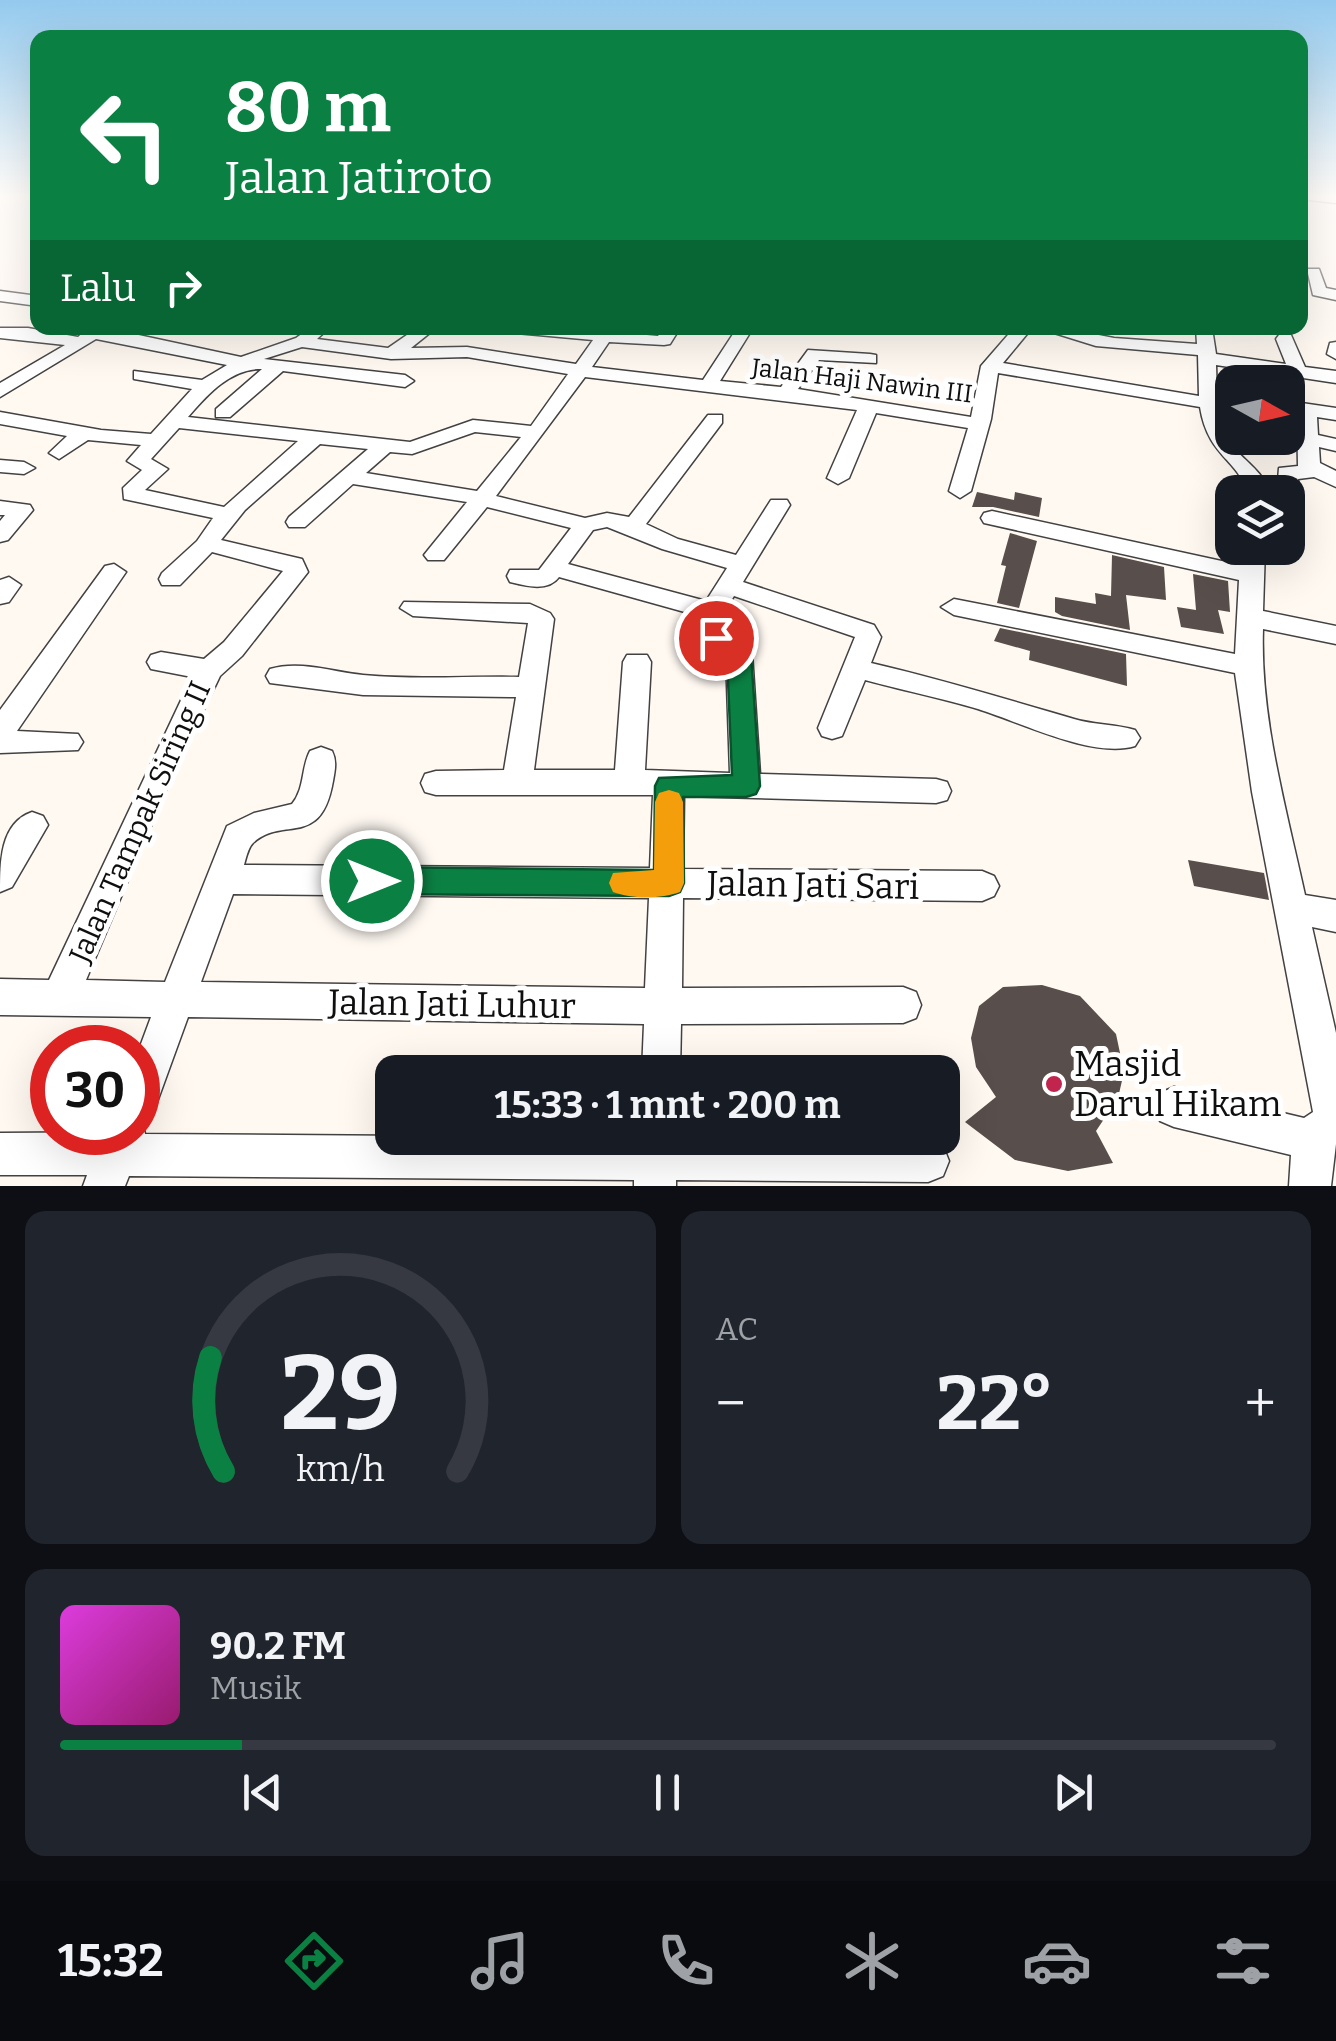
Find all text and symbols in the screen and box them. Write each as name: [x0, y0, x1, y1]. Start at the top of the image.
text: 80 m: [225, 66, 391, 150]
icon: left: [60, 70, 190, 200]
text: Jalan Jatiroto: [225, 151, 493, 205]
icon: right: [156, 260, 211, 315]
text: Lalu: [60, 265, 136, 311]
street label: Jalan Haji Nawin III: [749, 352, 974, 409]
north arrow: [1215, 365, 1305, 455]
map controls: [1215, 365, 1305, 565]
button: layers: [1215, 475, 1305, 565]
pin: [674, 596, 759, 681]
icon: arrive: [689, 611, 744, 666]
street label: Jalan Tampak Siring II: [61, 676, 218, 969]
position arrow: [320, 829, 424, 933]
street label: Jalan Jati Sari: [705, 862, 920, 908]
street label: Jalan Jati Luhur: [327, 981, 576, 1027]
speed limit sign: 30: [30, 1025, 160, 1155]
place label: Masjid Darul Hikam: [1074, 1043, 1281, 1125]
marker: Masjid Darul Hikam: [1043, 1073, 1065, 1095]
text: 15:33 · 1 mnt · 200 m: [494, 1082, 841, 1128]
text: AC: [716, 1310, 758, 1348]
text: 29: [280, 1332, 400, 1457]
text: 22°: [936, 1359, 1054, 1449]
text: −: [716, 1371, 746, 1437]
text: +: [1245, 1371, 1276, 1437]
text: km/h: [296, 1448, 384, 1490]
text: 90.2 FM: [210, 1623, 346, 1669]
text: Musik: [210, 1669, 301, 1707]
icon: previous: [235, 1765, 290, 1820]
icon: pause: [640, 1765, 695, 1820]
icon: next: [1046, 1765, 1101, 1820]
icon: directions: [279, 1926, 349, 1996]
icon: music: [465, 1926, 535, 1996]
icon: phone: [651, 1926, 721, 1996]
icon: climate: [837, 1926, 907, 1996]
icon: car: [1022, 1926, 1092, 1996]
icon: filters: [1208, 1926, 1278, 1996]
text: 15:32: [58, 1934, 164, 1988]

